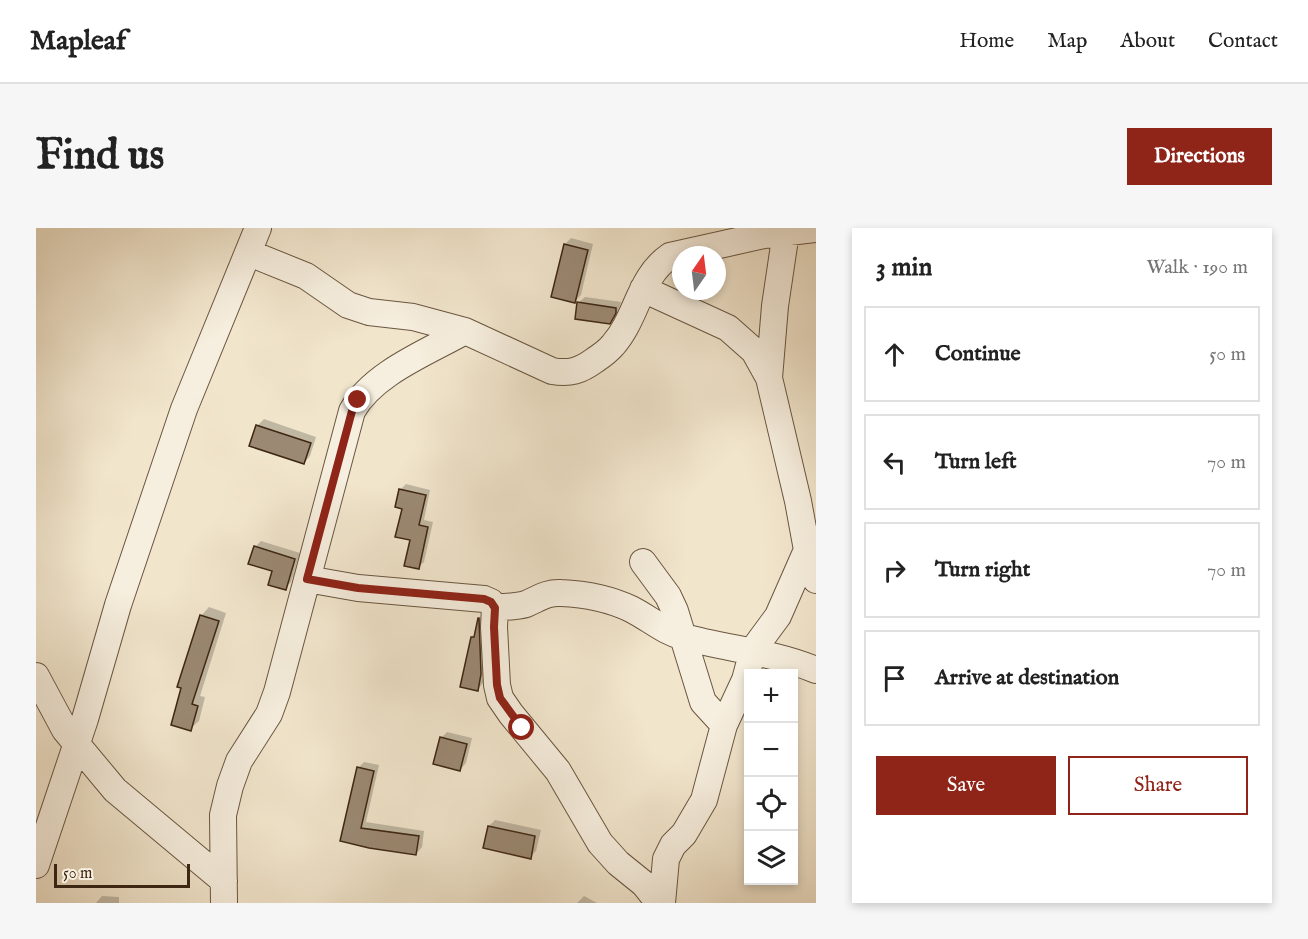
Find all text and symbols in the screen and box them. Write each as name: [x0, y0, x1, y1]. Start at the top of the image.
text: Mapleaf: [30, 24, 126, 59]
text: Home: [959, 28, 1014, 55]
text: Map: [1047, 28, 1087, 55]
text: About: [1120, 28, 1175, 55]
text: Contact: [1208, 28, 1278, 55]
button: Directions: [1127, 128, 1272, 185]
text: Find us: [36, 130, 164, 183]
north arrow: [672, 246, 726, 300]
text: 3 min: [876, 251, 932, 284]
text: Walk · 190 m: [1146, 255, 1248, 280]
icon: ahead: [878, 338, 911, 371]
text: Continue: [935, 340, 1021, 368]
text: 50 m: [1209, 342, 1246, 367]
route end: [344, 386, 370, 412]
icon: left: [878, 446, 911, 479]
text: Turn left: [935, 448, 1017, 476]
text: 70 m: [1207, 450, 1246, 475]
icon: right: [878, 554, 911, 587]
text: Turn right: [935, 556, 1030, 584]
text: 70 m: [1207, 558, 1246, 583]
icon: arrive: [878, 662, 911, 695]
text: Arrive at destination: [935, 664, 1119, 692]
map controls: [744, 669, 798, 885]
button: +: [744, 669, 798, 723]
route start: [508, 714, 534, 740]
button: −: [744, 723, 798, 777]
button: Save: [876, 756, 1056, 815]
button: Share: [1068, 756, 1248, 815]
button: locate: [744, 777, 798, 831]
button: layers: [744, 831, 798, 885]
scale bar: [54, 861, 190, 888]
text: 50 m: [63, 864, 92, 884]

